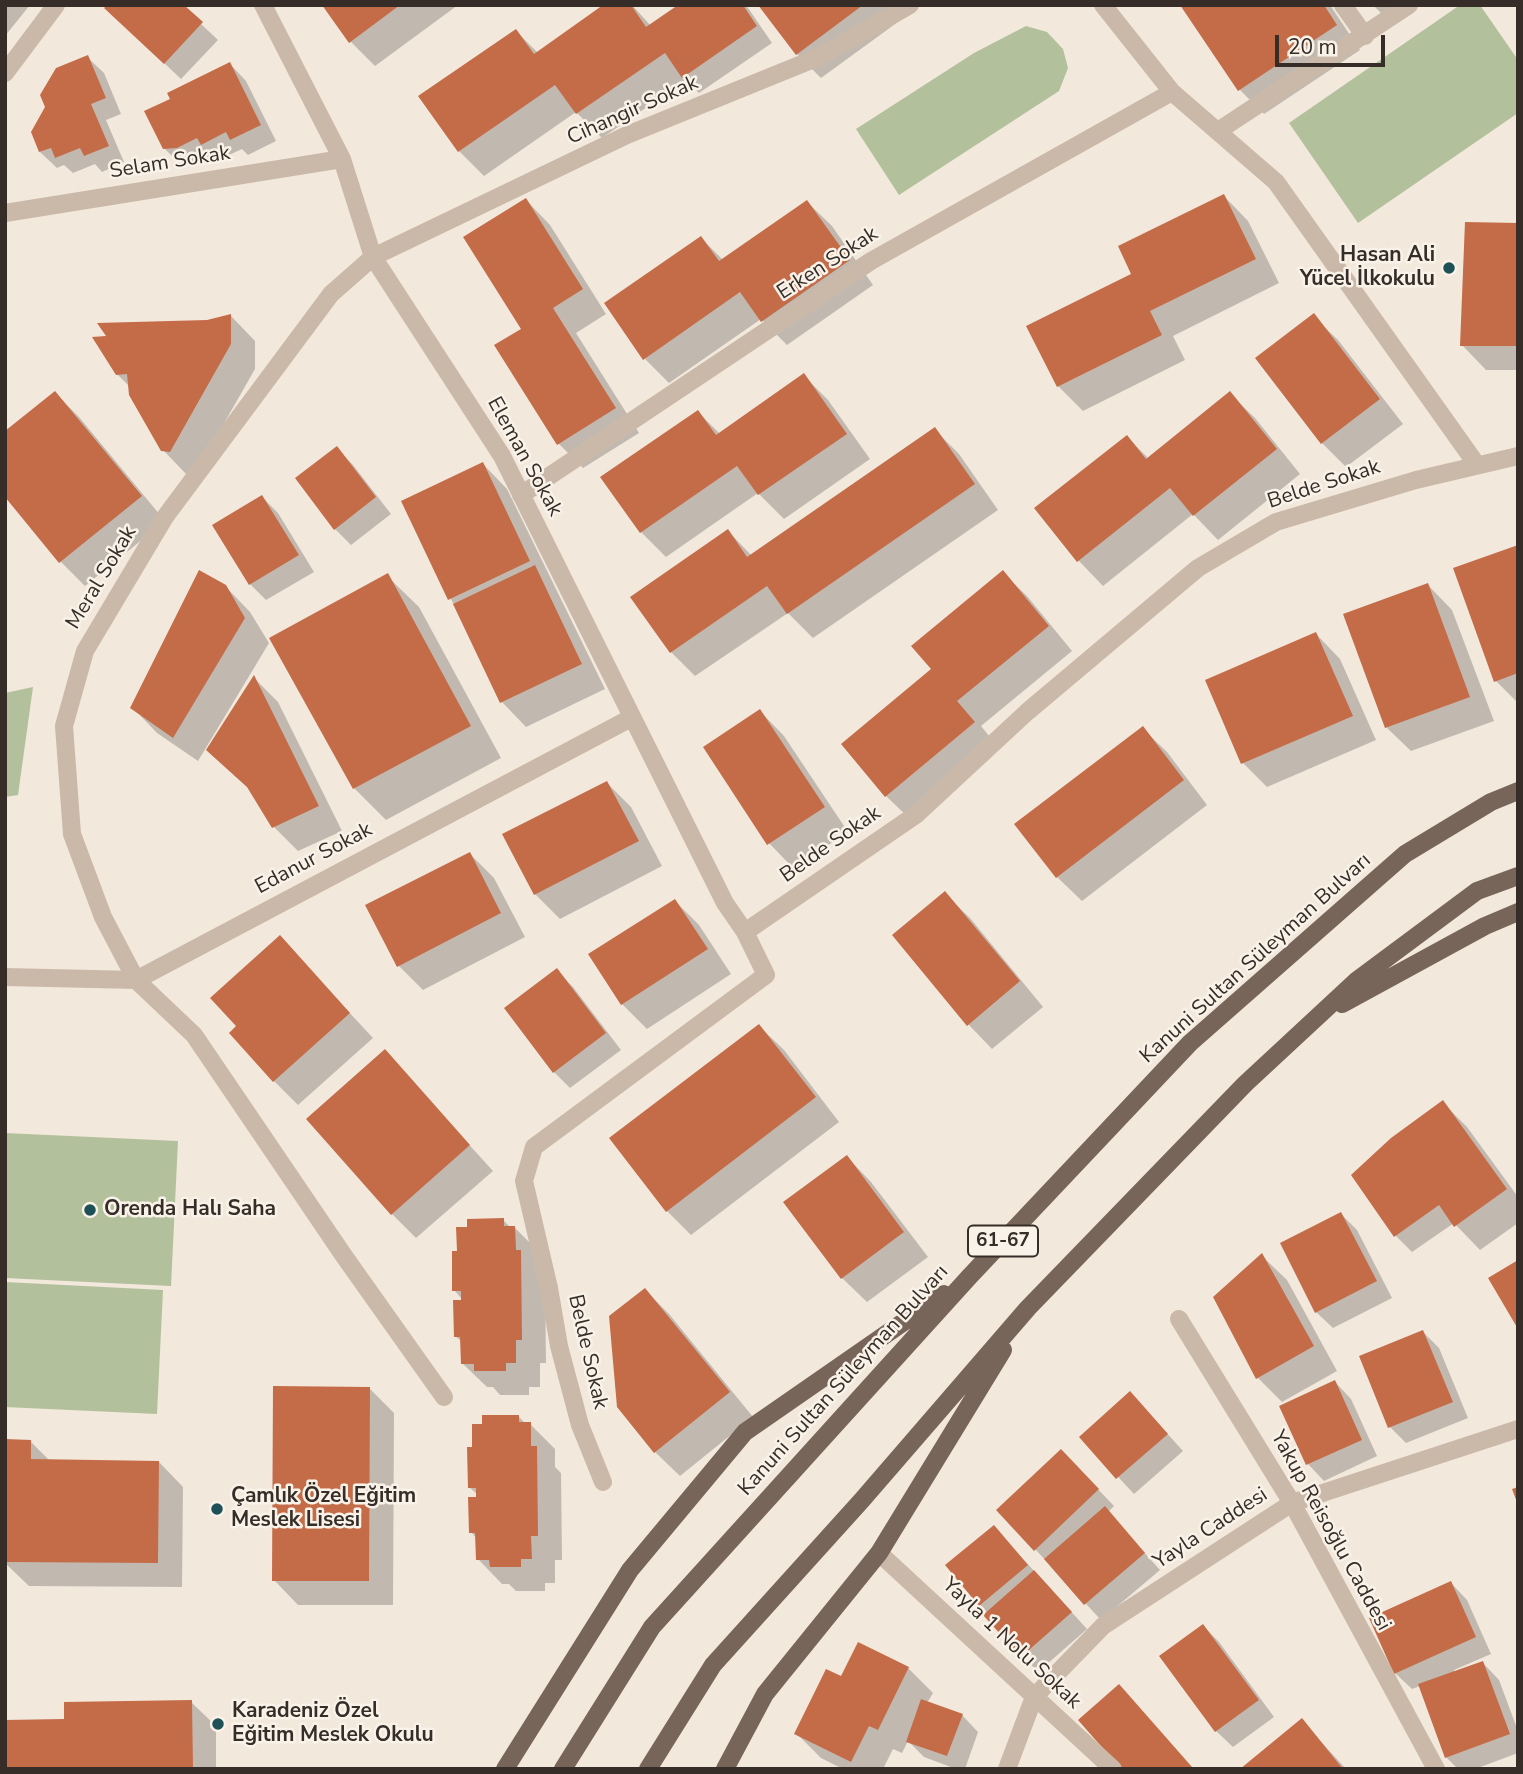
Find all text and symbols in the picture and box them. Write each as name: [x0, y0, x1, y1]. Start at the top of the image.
scale bar: [1278, 21, 1388, 65]
text: 20 m: [1288, 33, 1337, 61]
street label: Cihangir Sokak: [564, 71, 702, 151]
street label: Selam Sokak: [108, 141, 232, 185]
street label: Erken Sokak: [773, 222, 883, 306]
place label: Hasan Ali Yücel İlkokulu: [1300, 243, 1435, 293]
marker: Hasan Ali Yücel İlkokulu: [1441, 260, 1457, 276]
street label: Eleman Sokak: [481, 393, 567, 521]
street label: Belde Sokak: [1265, 455, 1383, 515]
street label: Meral Sokak: [61, 522, 143, 634]
street label: Belde Sokak: [776, 801, 886, 889]
street label: Edanur Sokak: [251, 818, 377, 900]
street label: Kanuni Sultan Süleyman Bulvarı: [1135, 849, 1377, 1069]
place label: Orenda Halı Saha: [104, 1197, 276, 1223]
marker: Orenda Halı Saha: [82, 1202, 98, 1218]
road number: 61-67: [968, 1226, 1038, 1256]
street label: Kanuni Sultan Süleyman Bulvarı: [734, 1260, 954, 1502]
street label: Belde Sokak: [562, 1292, 612, 1412]
street label: Yakup Reisoğlu Caddesi: [1264, 1427, 1396, 1635]
street label: Yayla Caddesi: [1149, 1483, 1273, 1575]
place label: Çamlık Özel Eğitim Meslek Lisesi: [231, 1484, 416, 1534]
marker: Çamlık Özel Eğitim Meslek Lisesi: [209, 1501, 225, 1517]
street label: Yayla 1 Nolu Sokak: [936, 1573, 1086, 1715]
place label: Karadeniz Özel Eğitim Meslek Okulu: [232, 1699, 434, 1749]
marker: Karadeniz Özel Eğitim Meslek Okulu: [210, 1716, 226, 1732]

